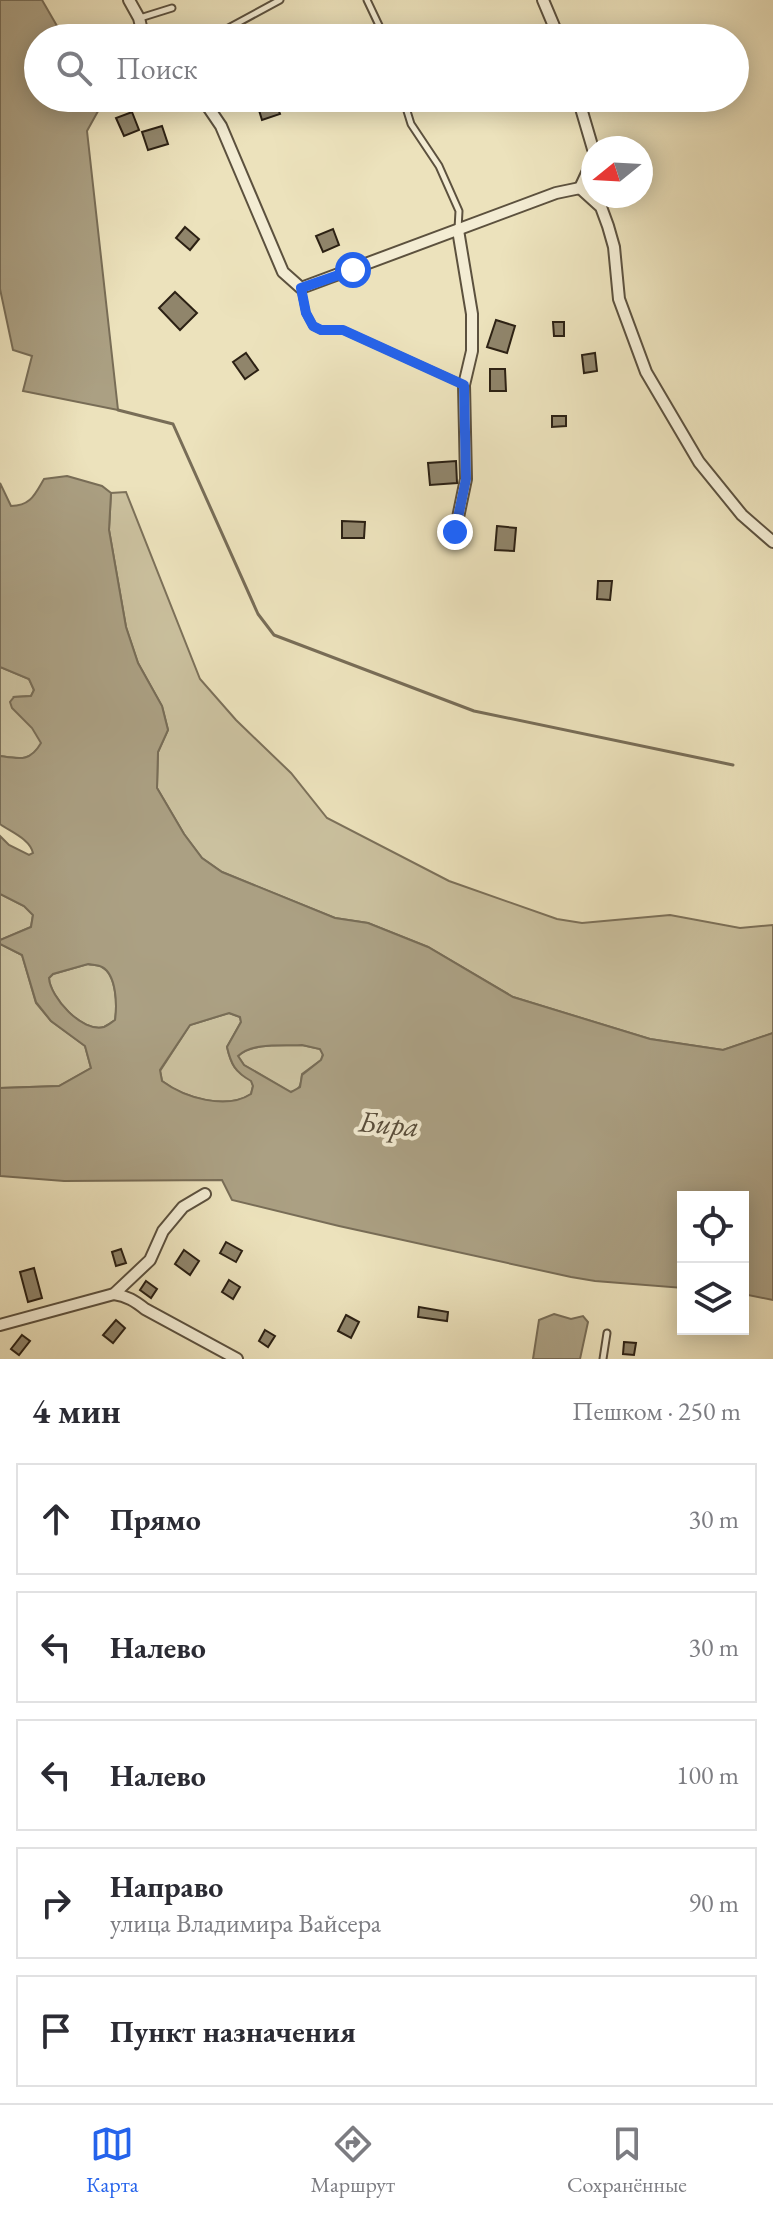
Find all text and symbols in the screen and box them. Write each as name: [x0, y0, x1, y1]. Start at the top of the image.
search box: [24, 24, 749, 112]
icon: search: [52, 46, 96, 90]
text: Поиск: [116, 49, 198, 88]
north arrow: [581, 136, 653, 208]
route start: [335, 252, 371, 288]
route end: [437, 514, 473, 550]
water label: Бира: [356, 1101, 421, 1146]
map controls: [677, 1191, 749, 1335]
button: locate: [677, 1191, 749, 1263]
button: layers: [677, 1263, 749, 1335]
text: 4 мин: [32, 1389, 121, 1433]
text: Пешком · 250 m: [572, 1394, 741, 1428]
icon: ahead: [34, 1497, 78, 1541]
text: Прямо: [110, 1500, 201, 1539]
text: 30 m: [689, 1502, 739, 1536]
icon: left: [34, 1625, 78, 1669]
text: Налево: [110, 1628, 206, 1667]
text: 30 m: [689, 1630, 739, 1664]
icon: left: [34, 1753, 78, 1797]
text: Налево: [110, 1756, 206, 1795]
text: 100 m: [676, 1758, 739, 1792]
text: Направо: [110, 1867, 223, 1906]
icon: right: [34, 1881, 78, 1925]
text: 90 m: [689, 1886, 739, 1920]
text: улица Владимира Вайсера: [110, 1906, 381, 1940]
icon: arrive: [34, 2009, 78, 2053]
text: Пункт назначения: [110, 2012, 356, 2051]
tab: Карта: [86, 2122, 139, 2199]
tab: Маршрут: [311, 2122, 395, 2199]
tab: Сохранённые: [567, 2122, 687, 2199]

